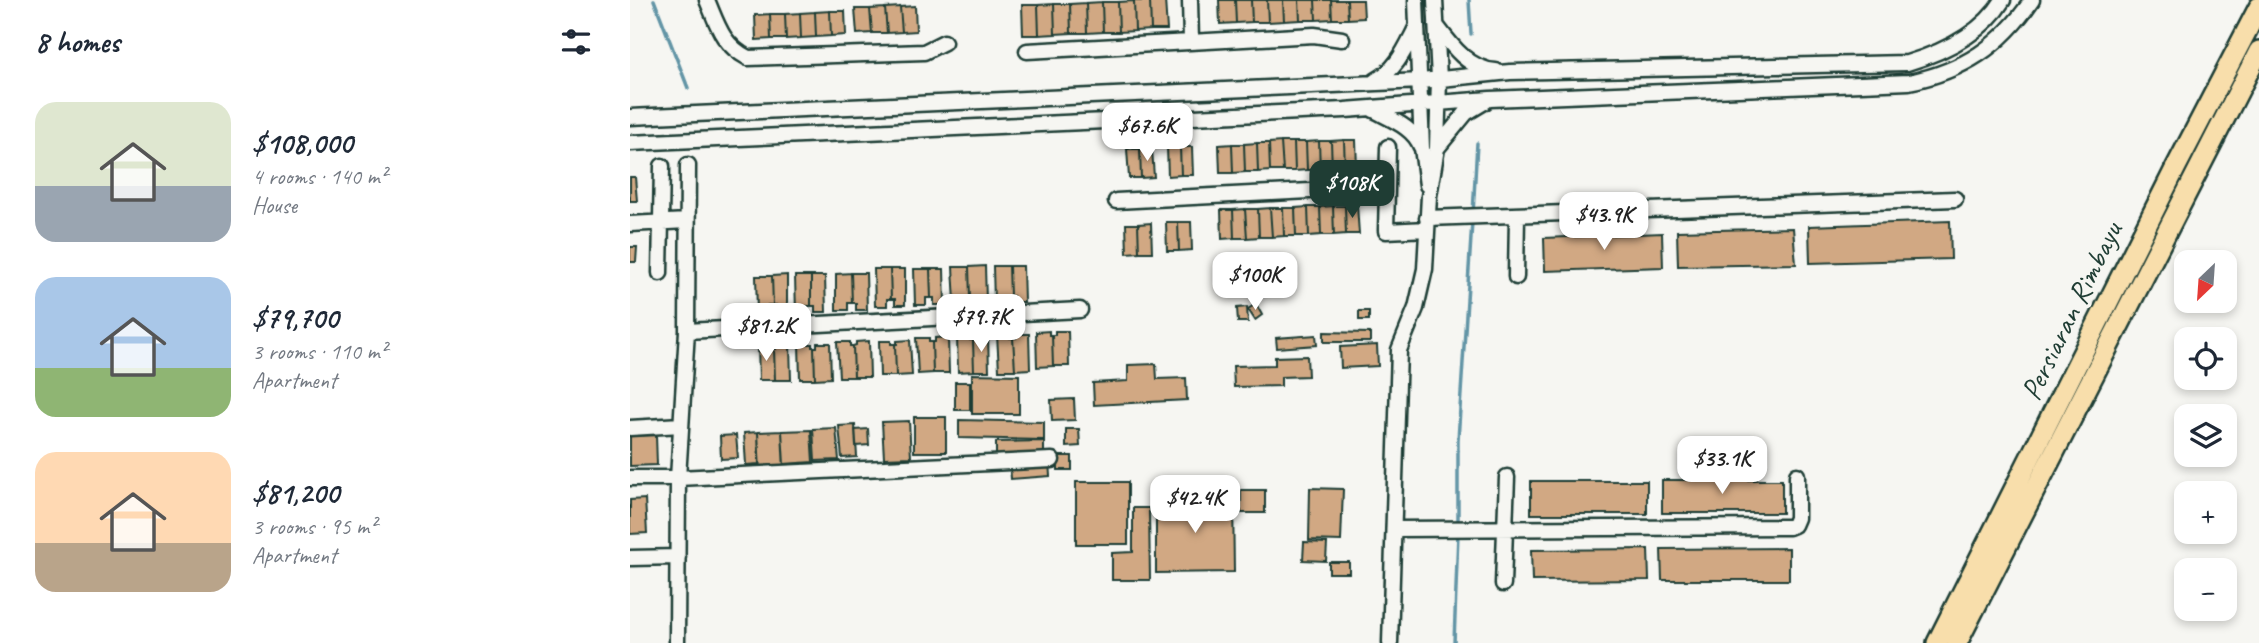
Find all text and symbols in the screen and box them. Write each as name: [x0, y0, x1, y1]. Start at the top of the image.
text: 8 homes: [35, 23, 120, 61]
icon: filters: [557, 23, 595, 61]
pin: $67.6K: [1090, 104, 1204, 163]
text: $67.6K: [1118, 111, 1176, 140]
text: $108,000: [252, 124, 352, 162]
icon: home: [91, 130, 175, 214]
pin: $108K: [1303, 160, 1401, 220]
text: 4 rooms · 140 m²: [252, 162, 387, 191]
text: $108K: [1325, 168, 1379, 197]
text: House: [252, 191, 297, 220]
pin: $43.9K: [1547, 192, 1661, 252]
text: $43.9K: [1575, 200, 1633, 229]
street label: Persiaran Rimbayu: [2012, 214, 2131, 406]
north arrow: [2174, 250, 2236, 313]
map controls: [2174, 250, 2237, 621]
pin: $100K: [1206, 252, 1304, 312]
text: $100K: [1228, 260, 1282, 289]
pin: $79.7K: [924, 294, 1038, 354]
text: $79,700: [252, 299, 338, 337]
text: $79.7K: [952, 302, 1010, 331]
pin: $81.2K: [709, 304, 823, 363]
icon: home: [91, 305, 175, 389]
text: $81.2K: [737, 311, 795, 340]
button: locate: [2174, 327, 2237, 390]
text: 3 rooms · 110 m²: [252, 337, 387, 366]
text: Apartment: [252, 366, 337, 395]
button: layers: [2174, 404, 2237, 467]
pin: $33.1K: [1665, 436, 1779, 496]
text: $33.1K: [1693, 444, 1751, 473]
text: $81,200: [252, 474, 339, 512]
pin: $42.4K: [1138, 476, 1252, 535]
icon: home: [91, 480, 175, 564]
button: +: [2174, 481, 2237, 544]
text: $42.4K: [1166, 483, 1224, 512]
text: 3 rooms · 95 m²: [252, 512, 376, 541]
text: Apartment: [252, 541, 337, 570]
button: −: [2174, 558, 2237, 621]

